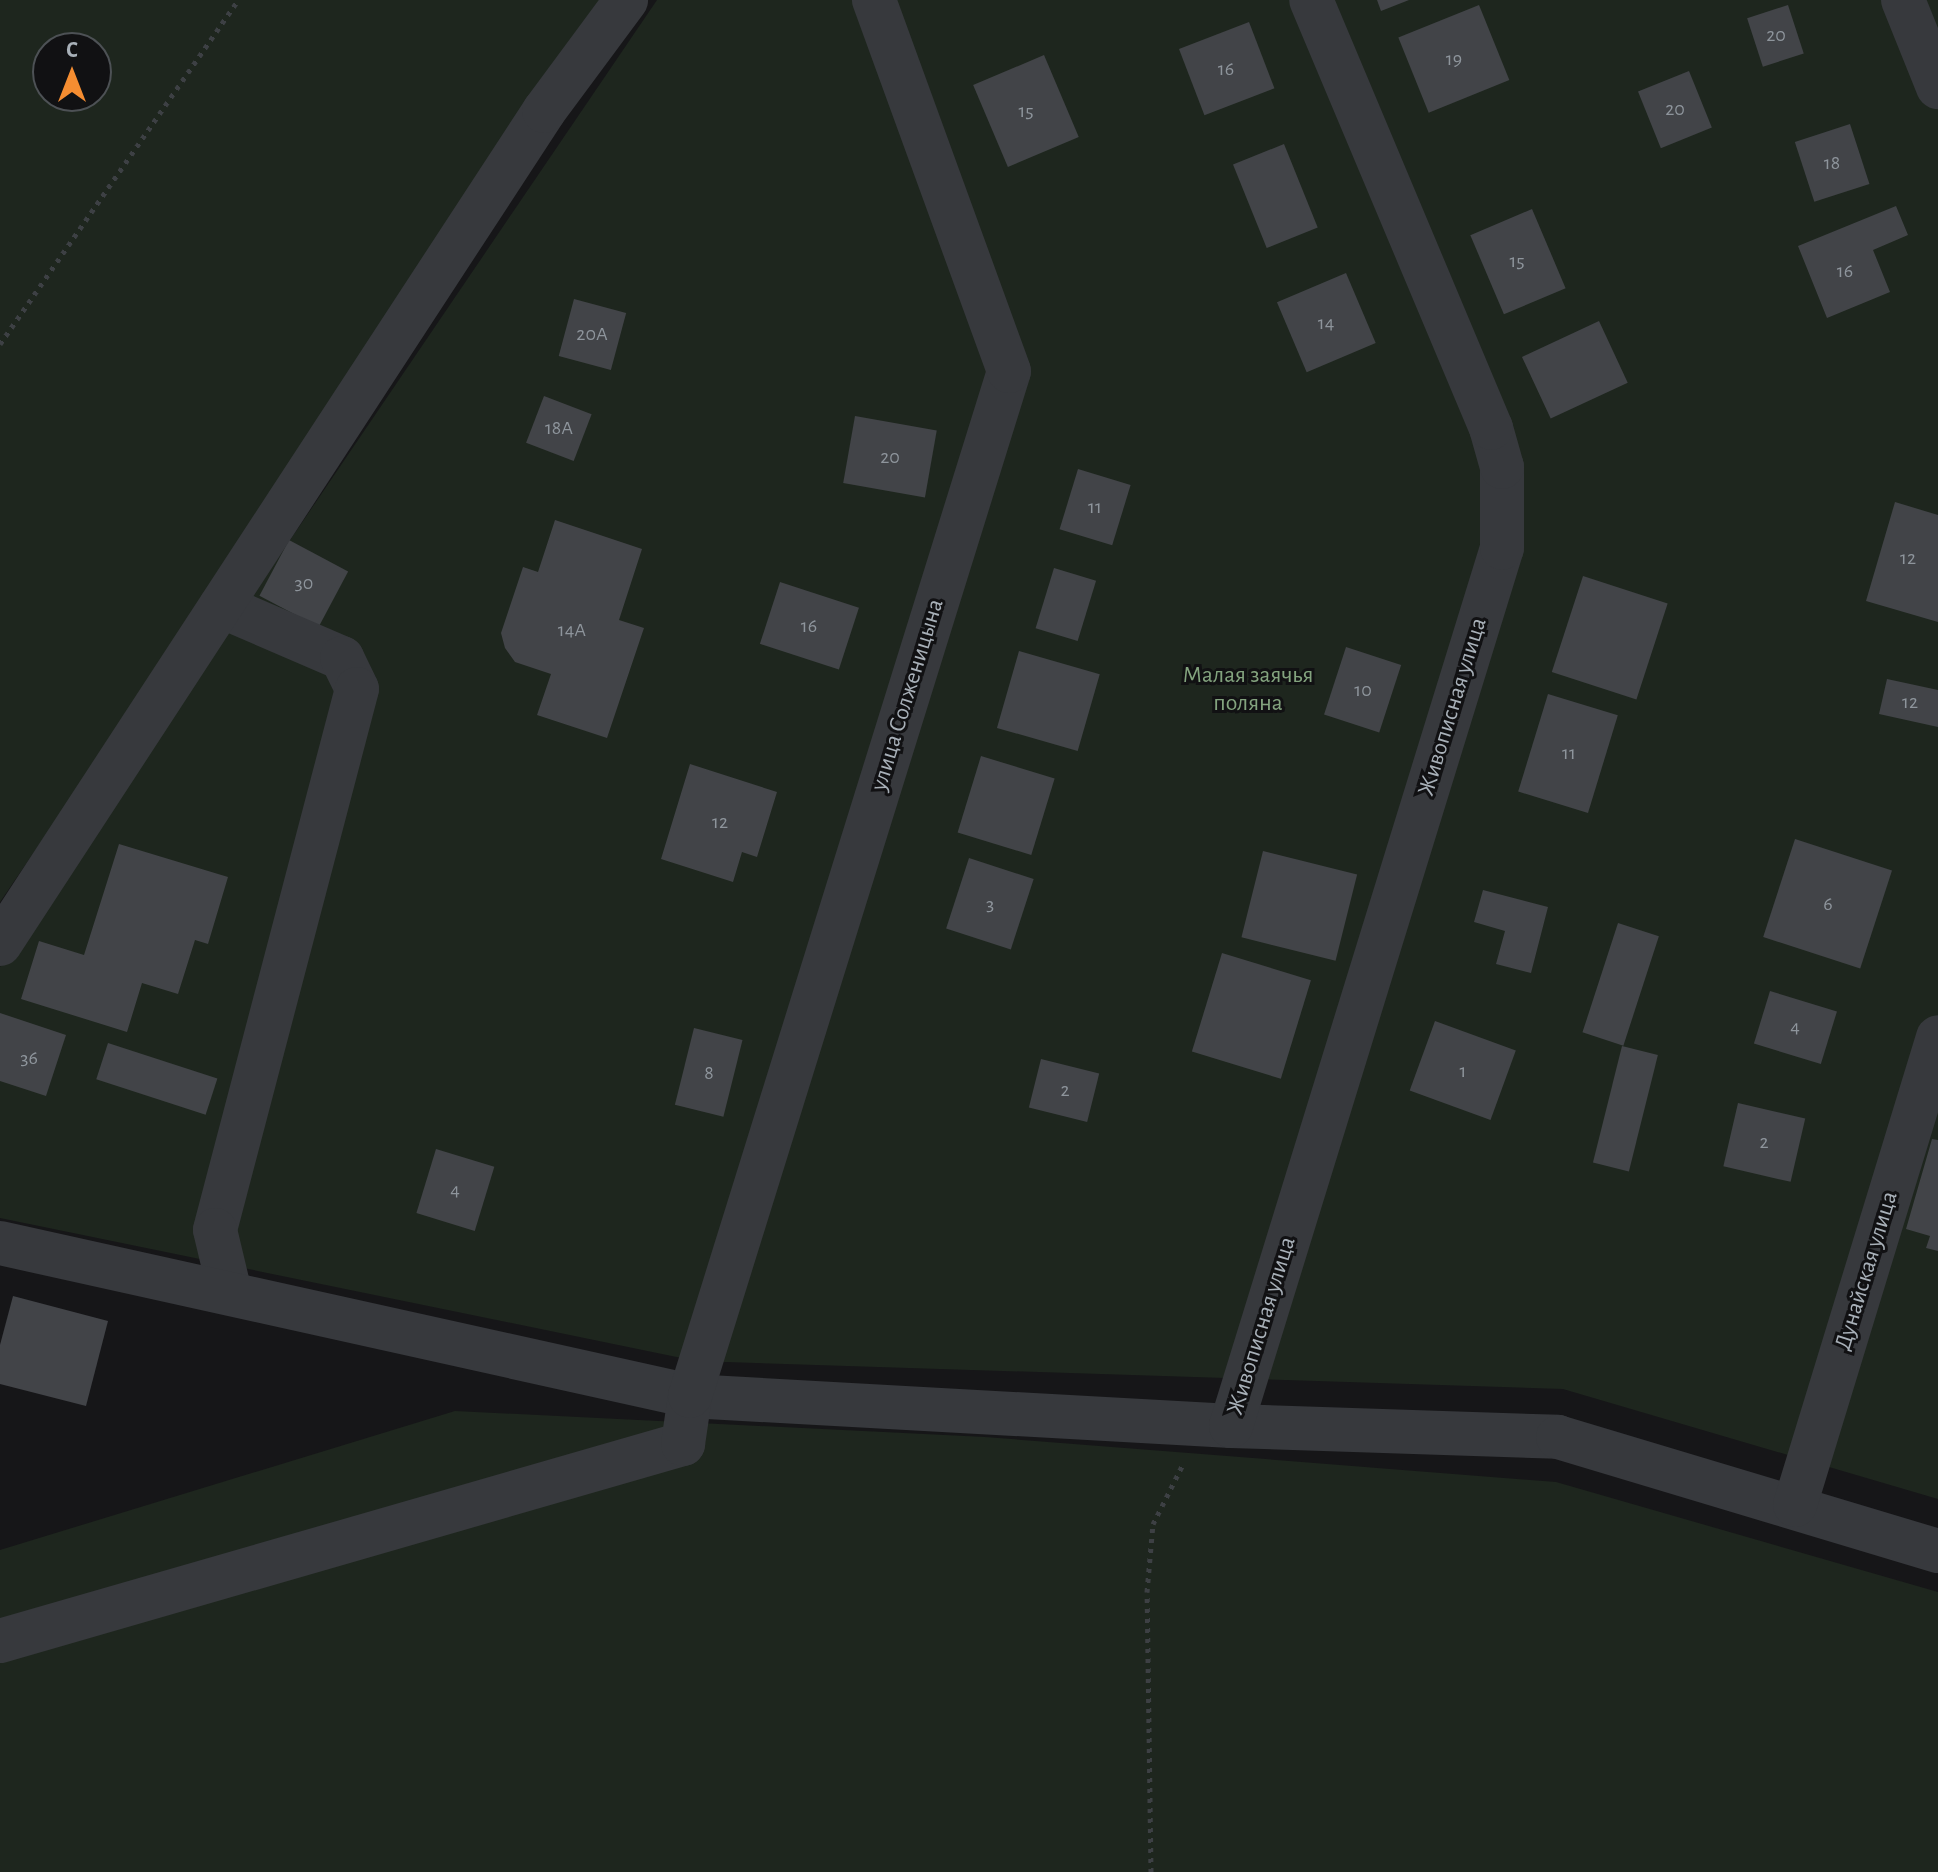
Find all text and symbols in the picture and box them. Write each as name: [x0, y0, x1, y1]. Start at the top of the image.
house number: 20: [1766, 23, 1786, 47]
north arrow: [32, 32, 112, 112]
text: С: [66, 39, 78, 61]
house number: 19: [1446, 47, 1462, 71]
house number: 16: [1218, 57, 1234, 81]
house number: 20: [1665, 97, 1685, 121]
house number: 15: [1018, 99, 1034, 123]
house number: 18: [1824, 151, 1840, 175]
house number: 15: [1509, 249, 1525, 273]
house number: 16: [1837, 259, 1853, 283]
house number: 14: [1318, 311, 1334, 335]
house number: 20А: [576, 322, 608, 346]
house number: 18А: [545, 416, 573, 440]
house number: 20: [880, 445, 900, 469]
house number: 11: [1088, 495, 1102, 519]
house number: 12: [1900, 546, 1916, 570]
house number: 30: [295, 571, 313, 595]
street label: улица Солженицына: [865, 596, 951, 794]
house number: 16: [801, 614, 817, 638]
street label: Живописная улица: [1412, 614, 1494, 800]
house number: 14А: [558, 618, 586, 642]
park label: Малая заячья поляна: [1183, 662, 1313, 718]
house number: 10: [1354, 678, 1372, 702]
house number: 12: [1902, 690, 1918, 714]
house number: 11: [1562, 741, 1576, 765]
house number: 12: [712, 810, 728, 834]
house number: 3: [986, 892, 994, 916]
house number: 6: [1823, 892, 1833, 916]
house number: 4: [1790, 1015, 1800, 1039]
house number: 36: [20, 1046, 38, 1070]
house number: 1: [1460, 1059, 1466, 1083]
house number: 8: [704, 1061, 714, 1085]
house number: 2: [1060, 1078, 1070, 1102]
house number: 2: [1759, 1130, 1769, 1154]
house number: 4: [450, 1178, 460, 1202]
street label: Дунайская улица: [1829, 1188, 1905, 1354]
street label: Живописная улица: [1221, 1233, 1303, 1419]

